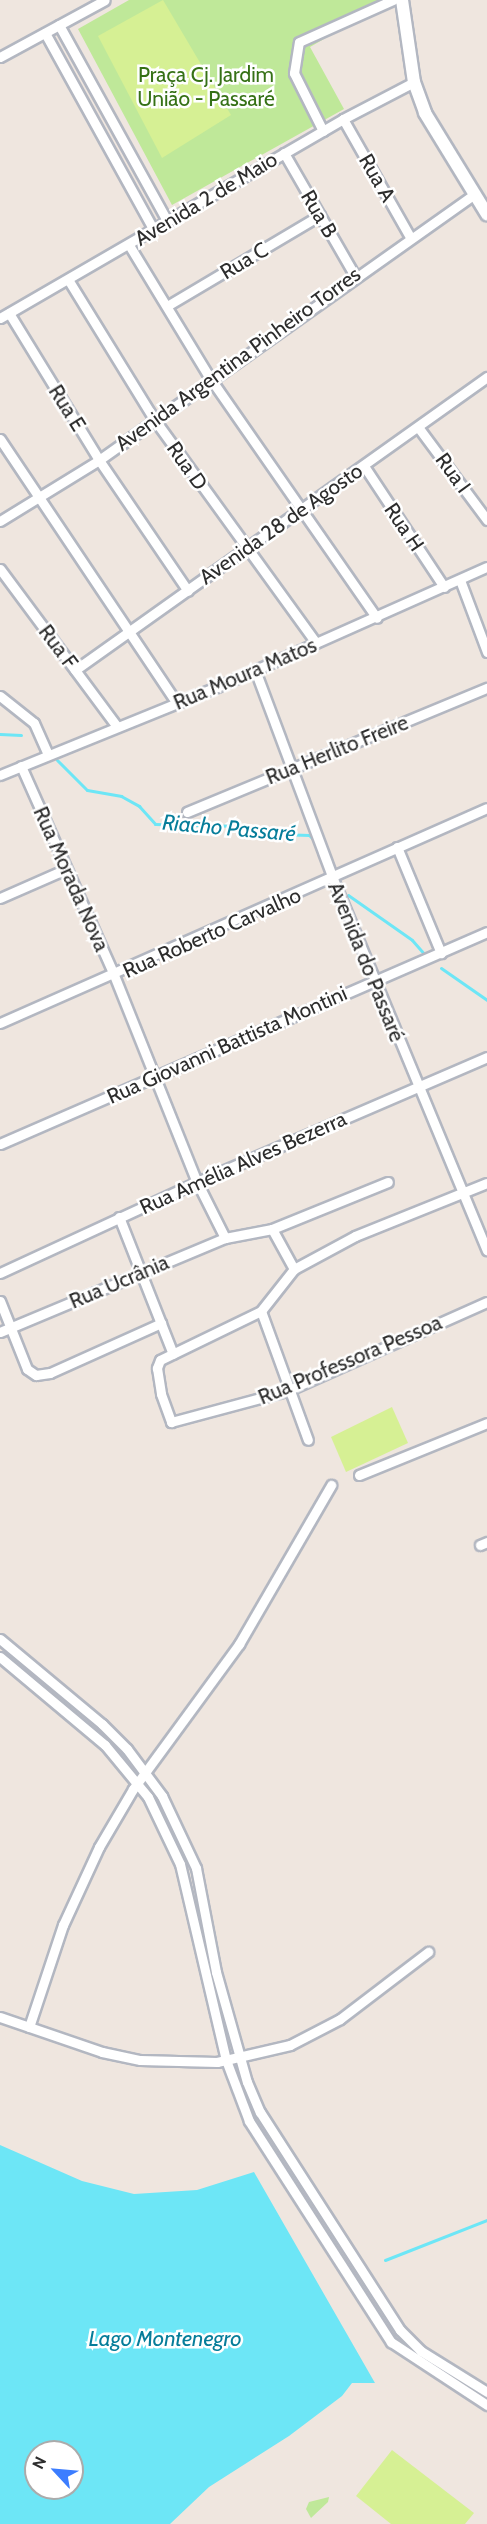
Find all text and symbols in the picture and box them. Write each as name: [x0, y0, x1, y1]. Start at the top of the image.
park label: Praça Cj. Jardim União - Passaré: [137, 62, 275, 112]
street label: Avenida 2 de Maio: [130, 147, 282, 251]
street label: Rua A: [353, 150, 401, 206]
street label: Rua B: [295, 186, 343, 242]
street label: Rua C: [216, 237, 272, 285]
street label: Avenida Argentina Pinheiro Torres: [111, 262, 365, 456]
street label: Rua E: [43, 380, 91, 436]
street label: Rua D: [161, 437, 213, 495]
street label: Rua I: [430, 448, 476, 498]
street label: Avenida 28 de Agosto: [195, 458, 367, 590]
street label: Rua H: [379, 498, 429, 556]
street label: Rua F: [33, 620, 83, 674]
street label: Rua Moura Matos: [170, 633, 320, 715]
street label: Rua Herlito Freire: [262, 710, 412, 790]
street label: Rua Morada Nova: [28, 803, 114, 955]
water label: Riacho Passaré: [161, 809, 297, 847]
street label: Avenida do Passaré: [322, 878, 410, 1046]
street label: Rua Roberto Carvalho: [119, 882, 305, 984]
street label: Rua Giovanni Battista Montini: [103, 981, 351, 1109]
street label: Rua Amélia Alves Bezerra: [136, 1106, 350, 1220]
street label: Rua Ucrânia: [66, 1250, 172, 1314]
street label: Rua Professora Pessoa: [254, 1310, 446, 1410]
water label: Lago Montenegro: [89, 2326, 241, 2352]
north arrow: [24, 2440, 84, 2500]
text: N: [28, 2454, 50, 2472]

